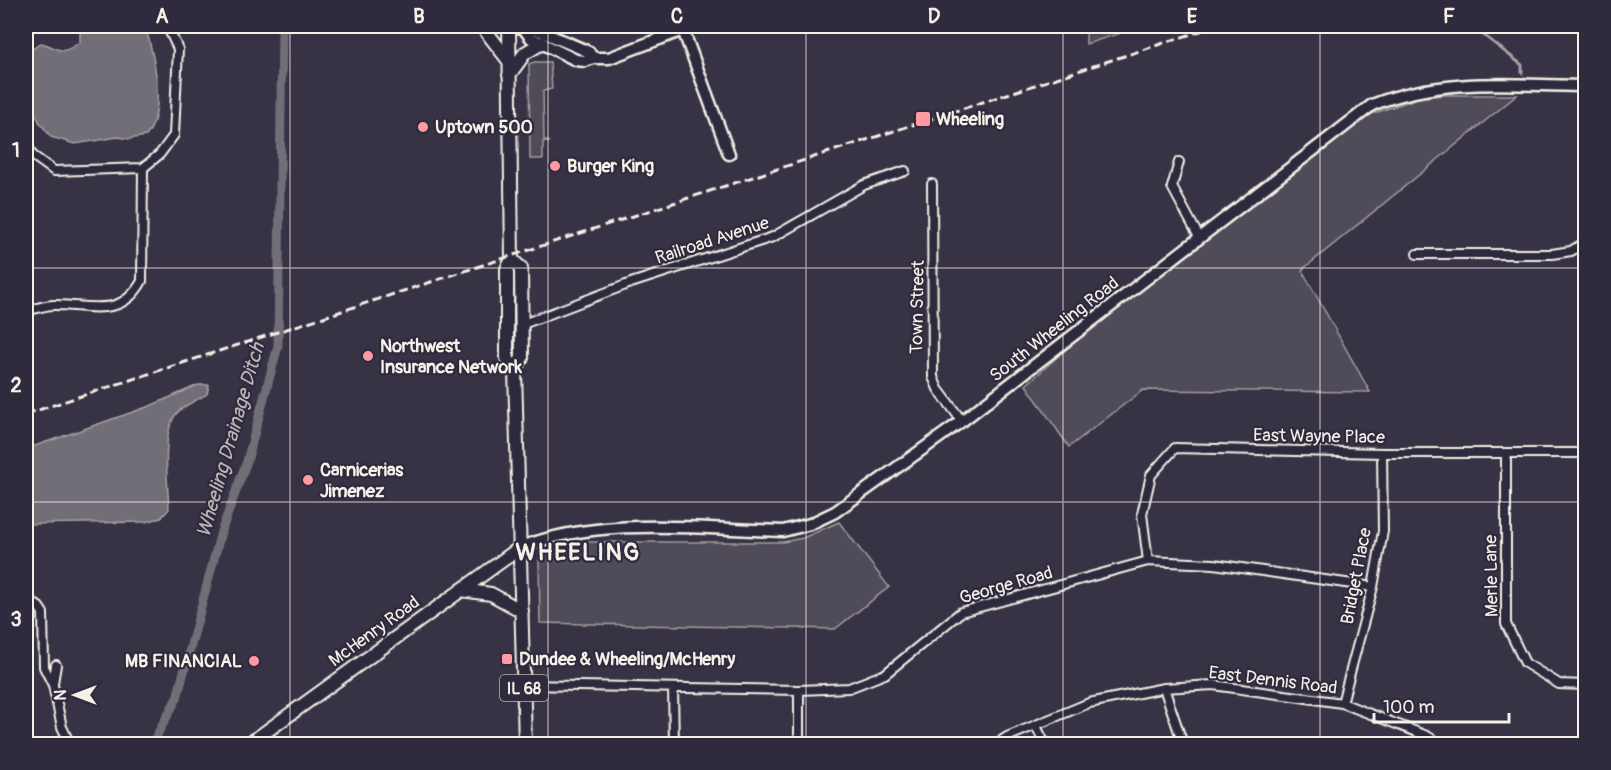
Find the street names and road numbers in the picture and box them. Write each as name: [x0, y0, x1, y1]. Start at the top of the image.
street label: Railroad Avenue: [652, 211, 772, 270]
street label: Town Street: [905, 259, 930, 354]
street label: South Wheeling Road: [985, 272, 1124, 387]
street label: East Wayne Place: [1253, 424, 1385, 449]
street label: Bridget Place: [1336, 526, 1377, 626]
street label: Merle Lane: [1479, 534, 1504, 617]
street label: George Road: [957, 561, 1055, 610]
street label: McHenry Road: [324, 591, 424, 672]
street label: East Dennis Road: [1207, 661, 1339, 700]
road number: IL 68: [500, 675, 548, 701]

